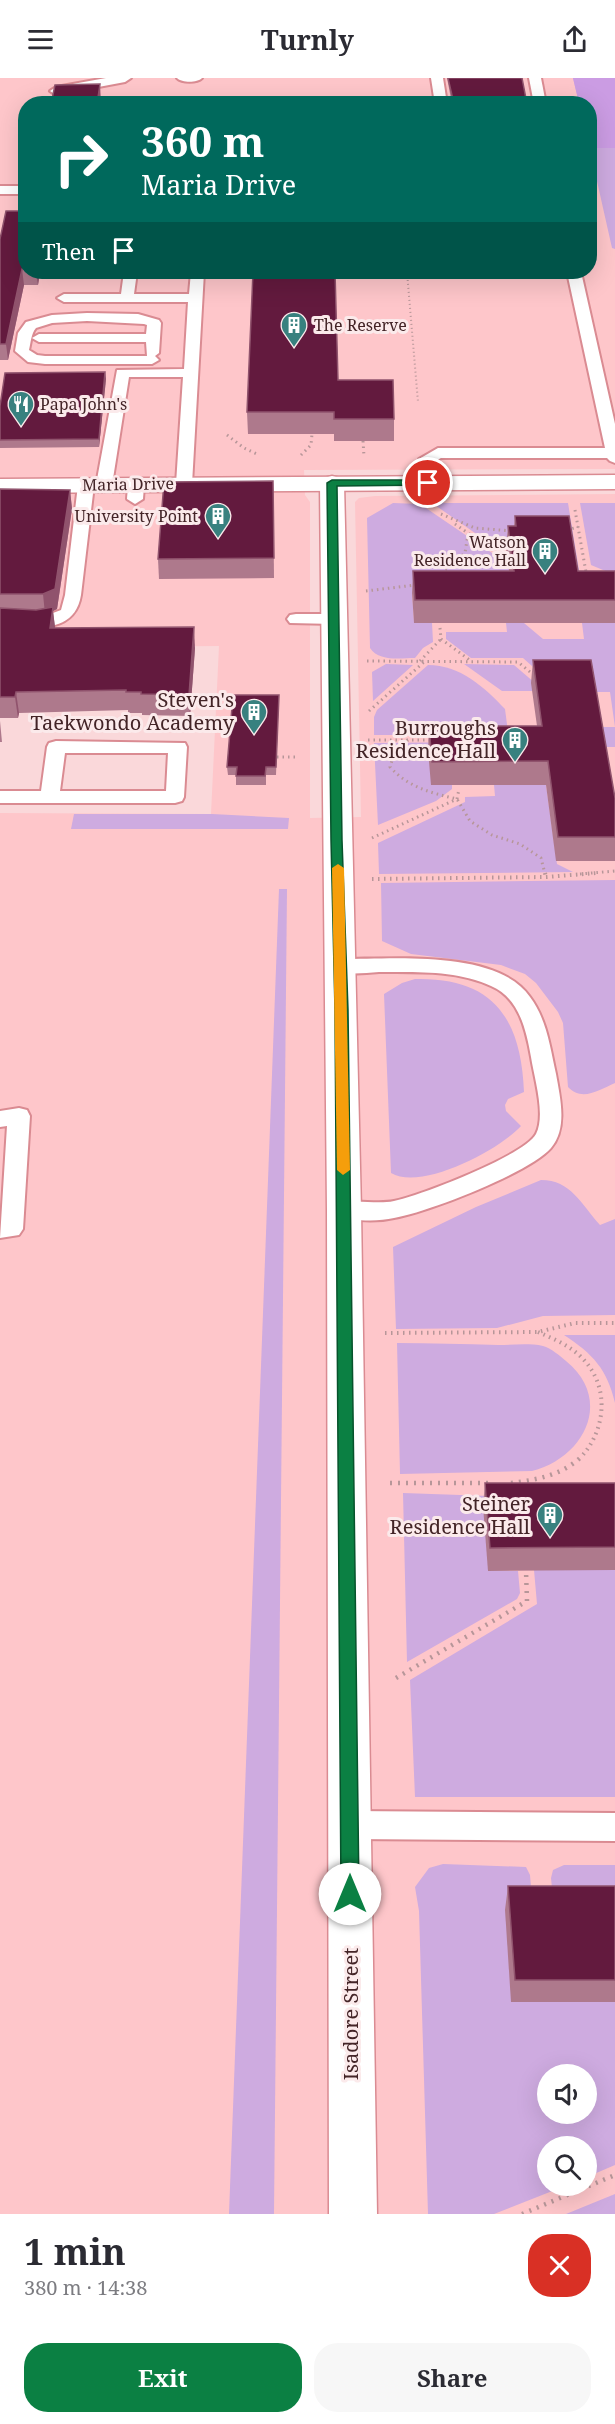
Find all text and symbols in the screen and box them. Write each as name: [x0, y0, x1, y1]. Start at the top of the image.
text: Turnly: [261, 21, 354, 58]
icon: menu: [24, 23, 57, 56]
icon: share: [558, 23, 591, 56]
text: 360 m: [141, 112, 265, 169]
icon: right: [42, 120, 120, 198]
text: Maria Drive: [141, 166, 296, 203]
icon: arrive: [107, 234, 140, 267]
text: Then: [42, 236, 95, 266]
building icon: The Reserve: [279, 310, 309, 348]
place label: The Reserve: [314, 314, 407, 336]
restaurant icon: Papa John's: [6, 389, 36, 427]
place label: Papa John's: [40, 393, 127, 415]
pin: [402, 457, 453, 508]
icon: arrive: [411, 466, 444, 499]
street label: Maria Drive: [82, 472, 174, 496]
building icon: University Point: [203, 501, 233, 539]
place label: University Point: [75, 505, 198, 527]
place label: Watson Residence Hall: [414, 531, 526, 571]
building icon: Watson Residence Hall: [530, 536, 560, 574]
place label: Steven's Taekwondo Academy: [30, 686, 235, 736]
building icon: Steven's Taekwondo Academy: [239, 697, 269, 735]
place label: Burroughs Residence Hall: [356, 714, 496, 764]
building icon: Burroughs Residence Hall: [500, 725, 530, 763]
place label: Steiner Residence Hall: [390, 1490, 531, 1540]
building icon: Steiner Residence Hall: [535, 1500, 565, 1538]
position arrow: [318, 1862, 382, 1926]
street label: Isadore Street: [337, 1948, 364, 2080]
map controls: [537, 2064, 597, 2196]
button: sound: [537, 2064, 597, 2124]
button: search: [537, 2136, 597, 2196]
text: 1 min: [24, 2227, 126, 2276]
button: close: [528, 2234, 591, 2297]
text: 380 m · 14:38: [24, 2274, 147, 2301]
button: Exit: [24, 2343, 302, 2412]
button: Share: [314, 2343, 591, 2412]

